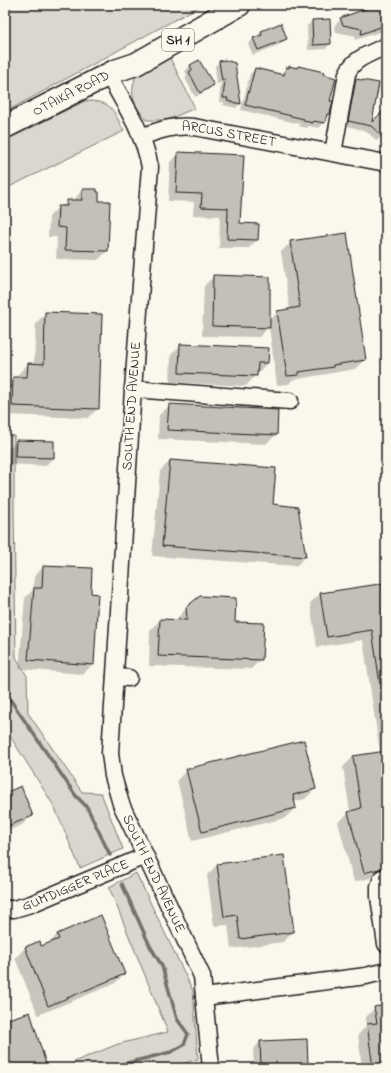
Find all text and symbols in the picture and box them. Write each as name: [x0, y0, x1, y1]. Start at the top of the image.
road number: SH 1: [162, 29, 194, 51]
street label: OTAIKA ROAD: [29, 65, 113, 122]
street label: ARCUS STREET: [182, 116, 278, 153]
street label: SOUTH END AVENUE: [117, 341, 147, 471]
street label: SOUTH END AVENUE: [117, 811, 191, 936]
street label: GUMDIGGER PLACE: [20, 853, 132, 917]

